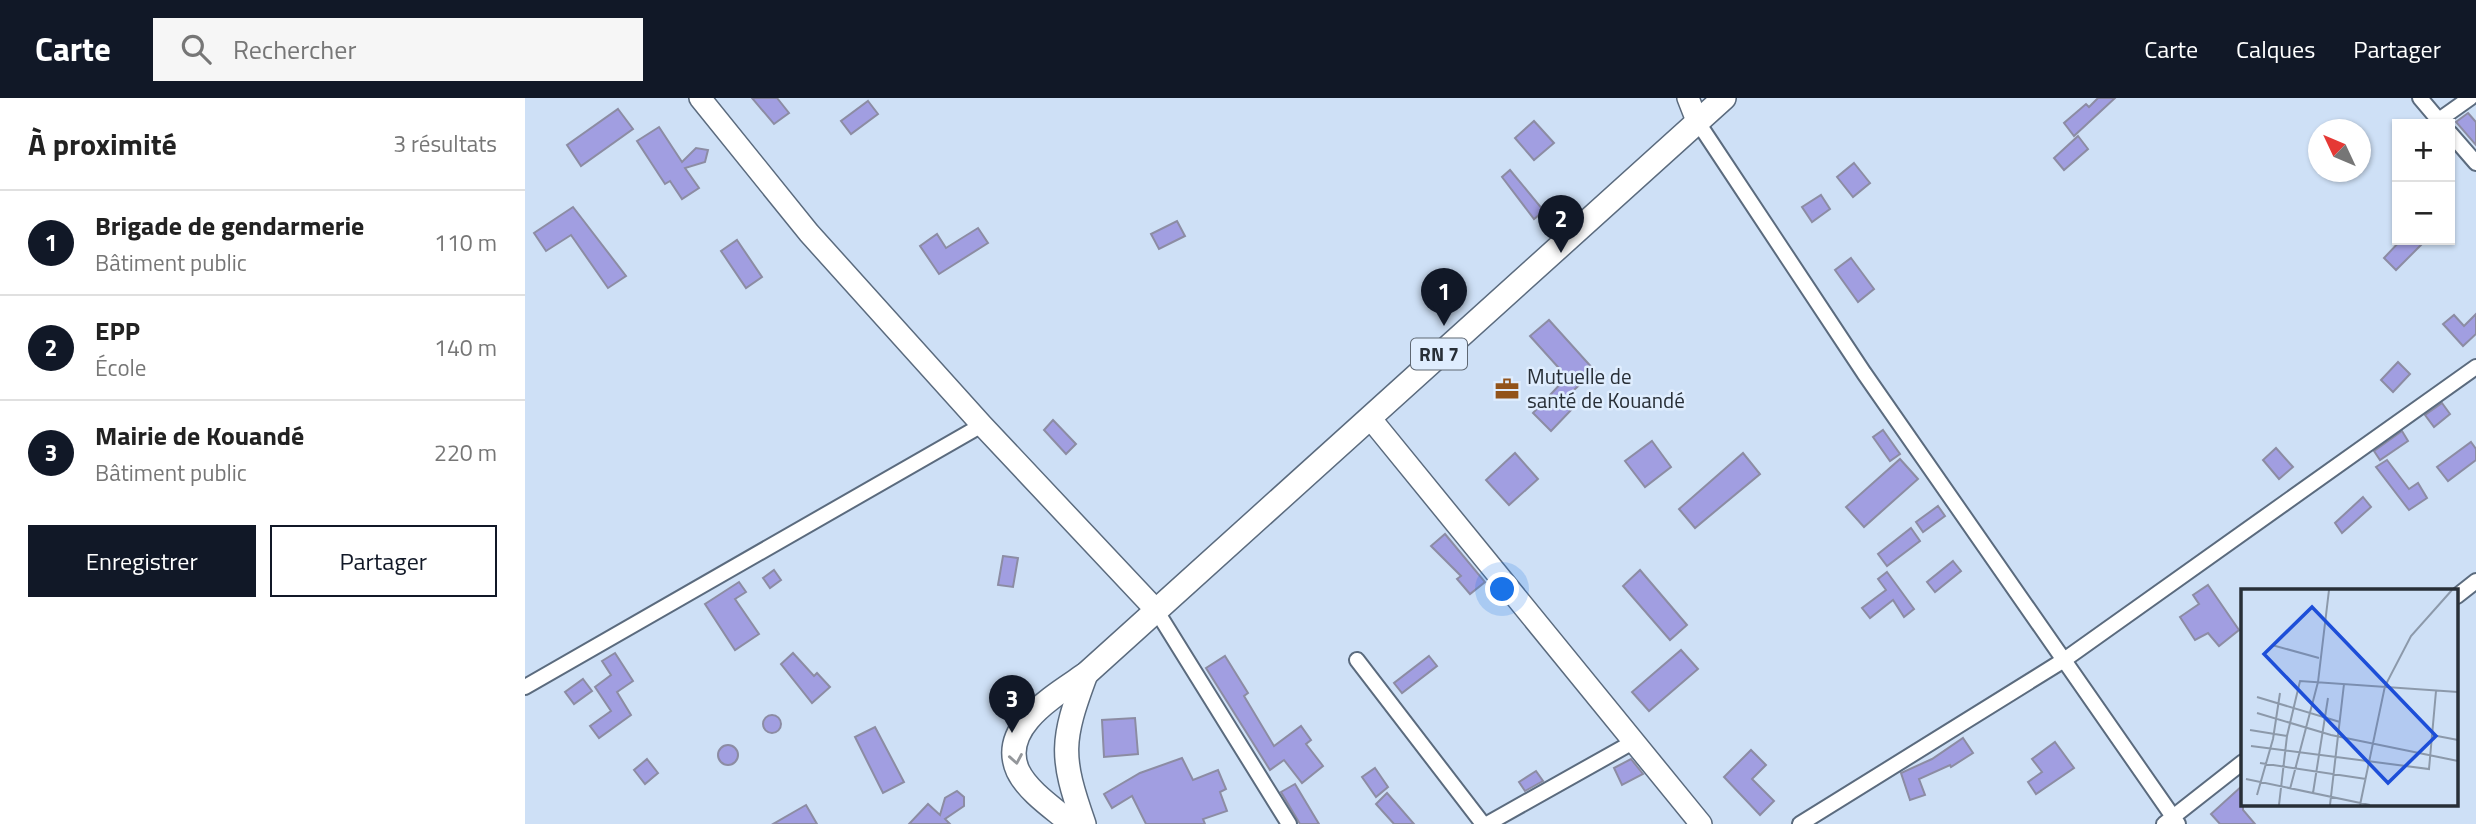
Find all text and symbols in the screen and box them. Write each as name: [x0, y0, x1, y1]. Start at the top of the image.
search box: [153, 18, 643, 81]
text: Carte: [35, 24, 111, 74]
icon: search: [177, 30, 215, 68]
text: Rechercher: [233, 30, 356, 69]
text: Carte: [2144, 31, 2198, 67]
text: Calques: [2236, 31, 2315, 67]
text: Partager: [2353, 31, 2441, 67]
north arrow: [2308, 119, 2371, 182]
map controls: [2392, 119, 2455, 245]
button: +: [2392, 119, 2455, 182]
text: À proximité: [28, 121, 177, 167]
text: 3 résultats: [393, 126, 497, 161]
button: −: [2392, 182, 2455, 245]
pin: 2: [1538, 195, 1584, 253]
text: Brigade de gendarmerie: [95, 206, 364, 245]
text: 1: [45, 225, 57, 260]
text: 110 m: [434, 225, 497, 260]
text: Bâtiment public: [95, 245, 247, 280]
pin: 1: [1421, 268, 1467, 326]
text: EPP: [95, 311, 140, 350]
text: 2: [45, 330, 57, 365]
text: 140 m: [434, 330, 497, 365]
road number: RN 7: [1411, 338, 1467, 370]
text: École: [95, 350, 146, 385]
place label: Mutuelle de santé de Kouandé: [1527, 360, 1685, 416]
office icon: Mutuelle de santé de Kouandé: [1493, 375, 1521, 403]
text: Mairie de Kouandé: [95, 416, 304, 455]
text: 3: [45, 435, 57, 470]
text: 220 m: [434, 435, 497, 470]
text: Bâtiment public: [95, 455, 247, 490]
button: Enregistrer: [28, 525, 256, 597]
button: Partager: [270, 525, 497, 597]
your location: [1485, 572, 1519, 606]
inset map: [2241, 589, 2459, 806]
pin: 3: [989, 675, 1035, 733]
one-way arrow: [1008, 753, 1023, 765]

